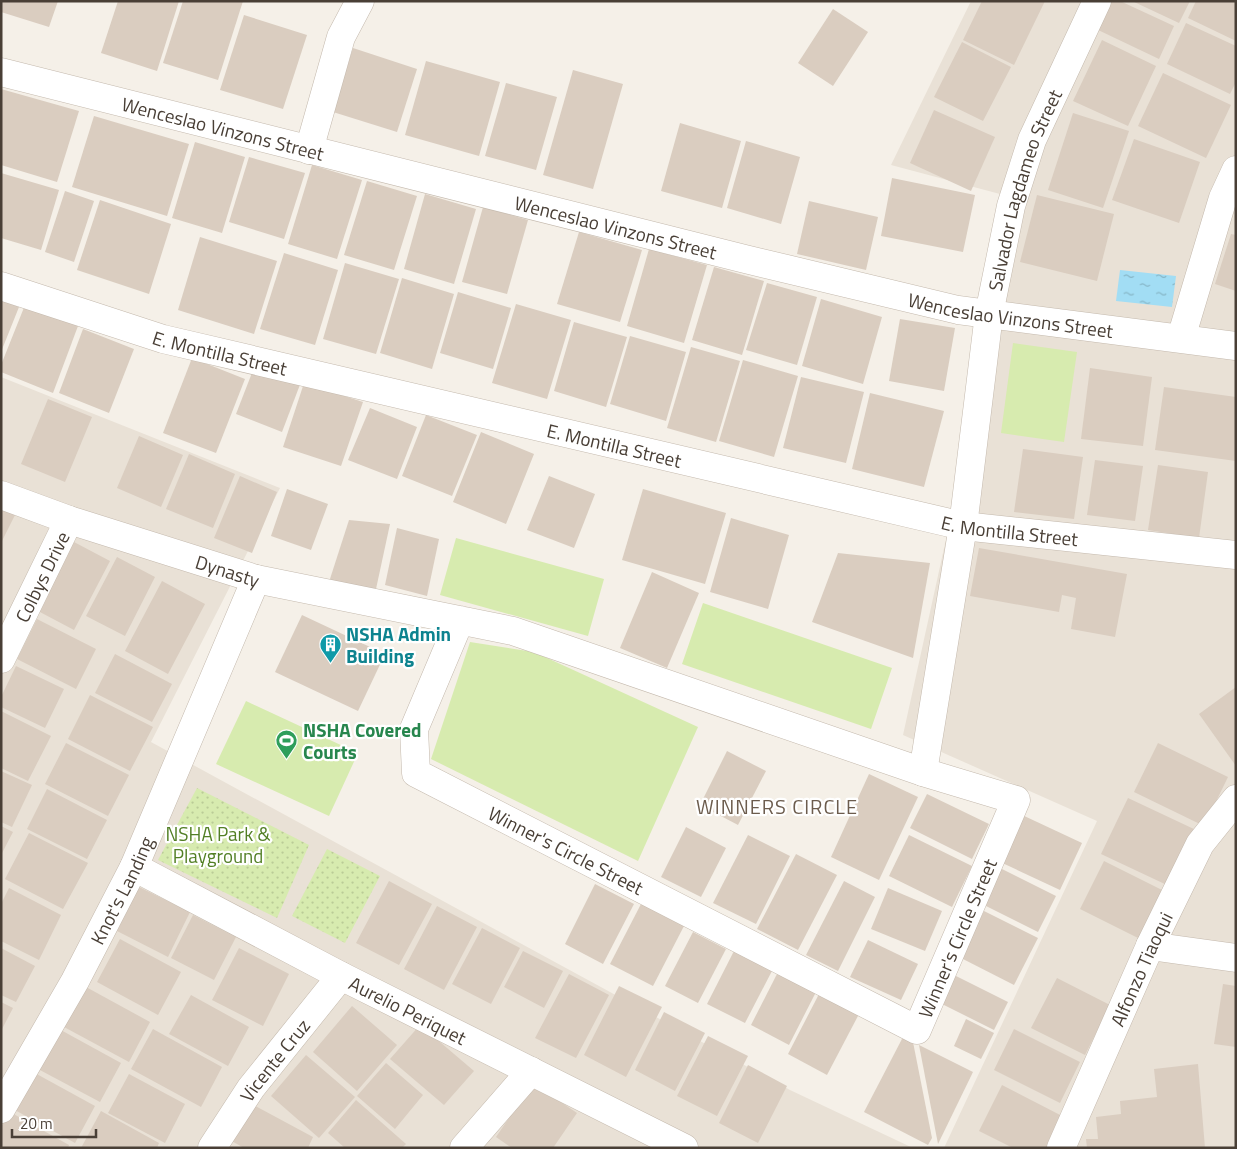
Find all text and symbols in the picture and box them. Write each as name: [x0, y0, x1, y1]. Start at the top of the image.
street label: Salvador Lagdameo Street: [980, 84, 1069, 293]
street label: Wenceslao Vinzons Street: [119, 88, 328, 167]
street label: Wenceslao Vinzons Street: [512, 187, 720, 266]
street label: Wenceslao Vinzons Street: [905, 284, 1115, 345]
street label: E. Montilla Street: [149, 322, 290, 382]
street label: E. Montilla Street: [544, 415, 685, 474]
street label: E. Montilla Street: [939, 507, 1080, 553]
street label: Colbys Drive: [7, 526, 76, 627]
street label: Dynasty: [192, 546, 264, 594]
place label: NSHA Admin Building: [346, 619, 451, 670]
building icon: NSHA Admin Building: [318, 632, 342, 663]
place label: NSHA Covered Courts: [303, 715, 421, 766]
sports icon: NSHA Covered Courts: [275, 728, 299, 759]
district label: WINNERS CIRCLE: [696, 791, 858, 822]
street label: Winner's Circle Street: [483, 798, 649, 902]
park label: NSHA Park & Playground: [165, 819, 271, 870]
street label: Knot's Landing: [82, 831, 160, 949]
street label: Winner's Circle Street: [910, 853, 1004, 1022]
street label: Alfonzo Tiaoqui: [1102, 907, 1179, 1031]
street label: Aurelio Periquet: [344, 968, 472, 1051]
street label: Vicente Cruz: [232, 1012, 316, 1107]
scale bar: [12, 1106, 96, 1138]
text: 20 m: [20, 1112, 53, 1135]

